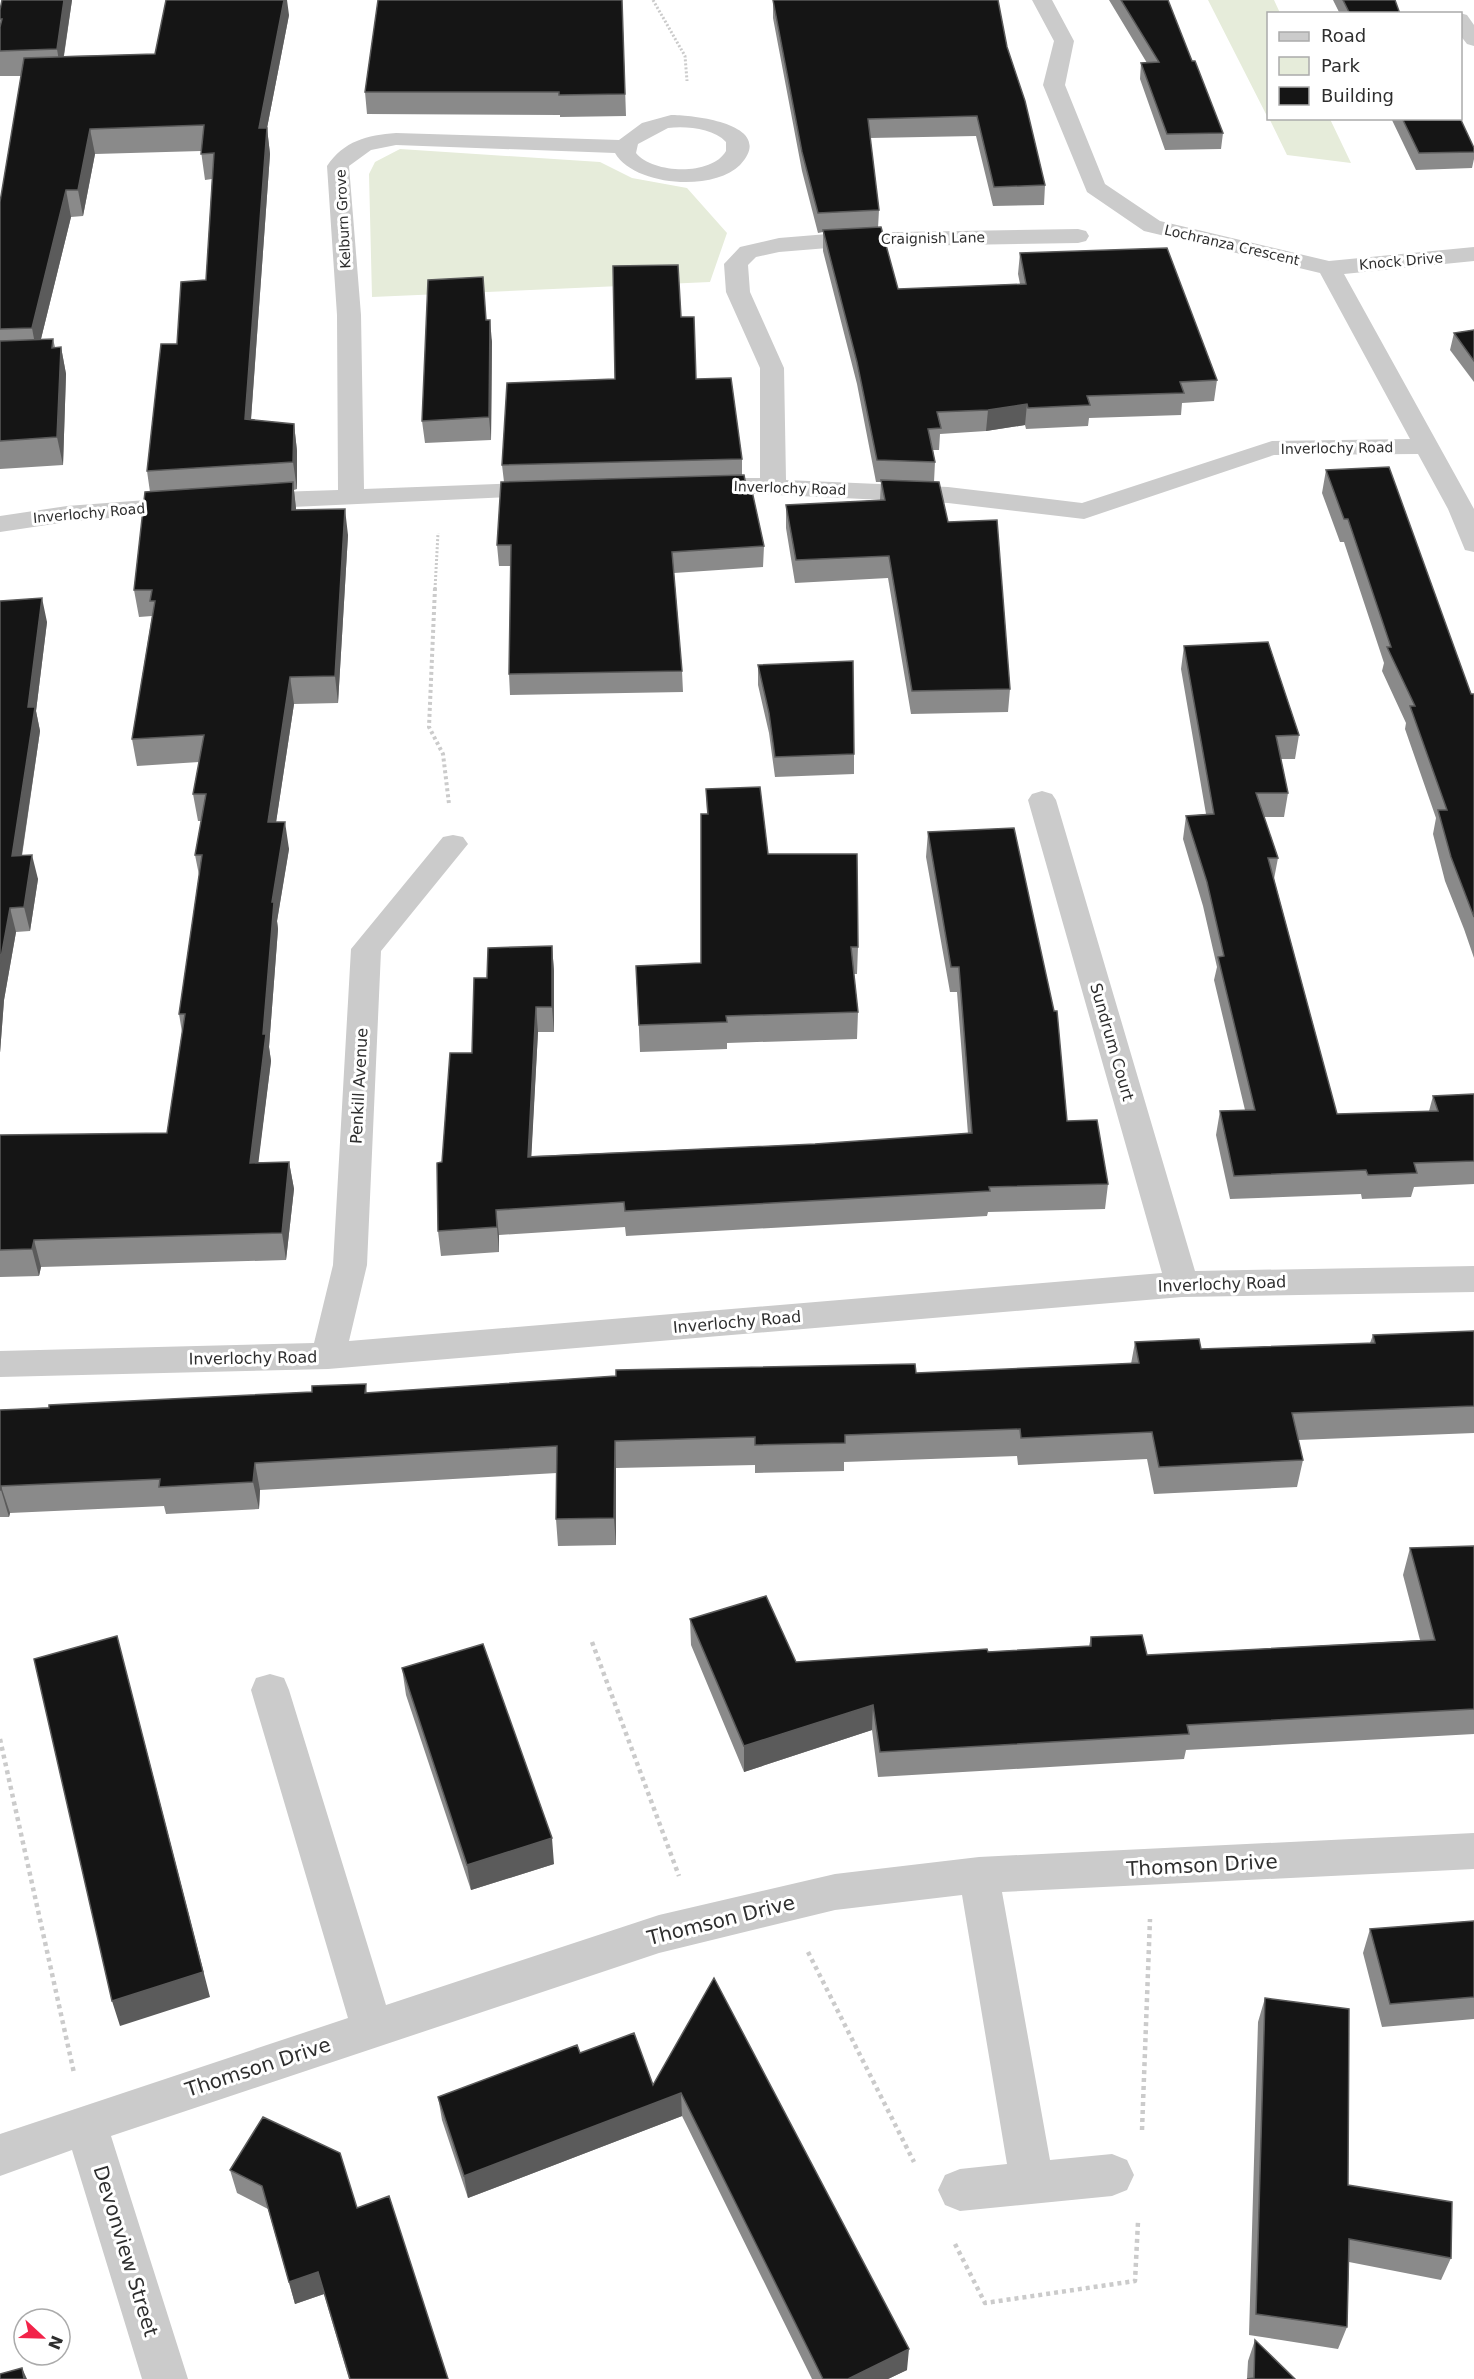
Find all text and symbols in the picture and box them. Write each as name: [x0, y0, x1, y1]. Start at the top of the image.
legend: [1267, 12, 1462, 120]
text: Road: [1321, 25, 1366, 46]
text: Park: [1321, 55, 1360, 76]
text: Building: [1321, 85, 1394, 106]
street label: Kelburn Grove: [332, 169, 354, 269]
street label: Lochranza Crescent: [1163, 222, 1302, 268]
street label: Craignish Lane: [881, 229, 985, 247]
street label: Knock Drive: [1358, 249, 1444, 273]
street label: Inverlochy Road: [1281, 439, 1393, 457]
street label: Inverlochy Road: [733, 478, 847, 498]
street label: Inverlochy Road: [32, 500, 146, 526]
street label: Sundrum Court: [1086, 981, 1138, 1103]
street label: Penkill Avenue: [346, 1027, 372, 1145]
street label: Inverlochy Road: [1157, 1272, 1287, 1296]
street label: Inverlochy Road: [672, 1307, 802, 1337]
street label: Inverlochy Road: [189, 1347, 317, 1369]
street label: Thomson Drive: [1125, 1849, 1278, 1881]
street label: Thomson Drive: [644, 1890, 797, 1950]
street label: Thomson Drive: [181, 2032, 334, 2102]
street label: Devonview Street: [89, 2163, 163, 2340]
north arrow: [12, 2307, 72, 2367]
text: N: [44, 2333, 67, 2352]

